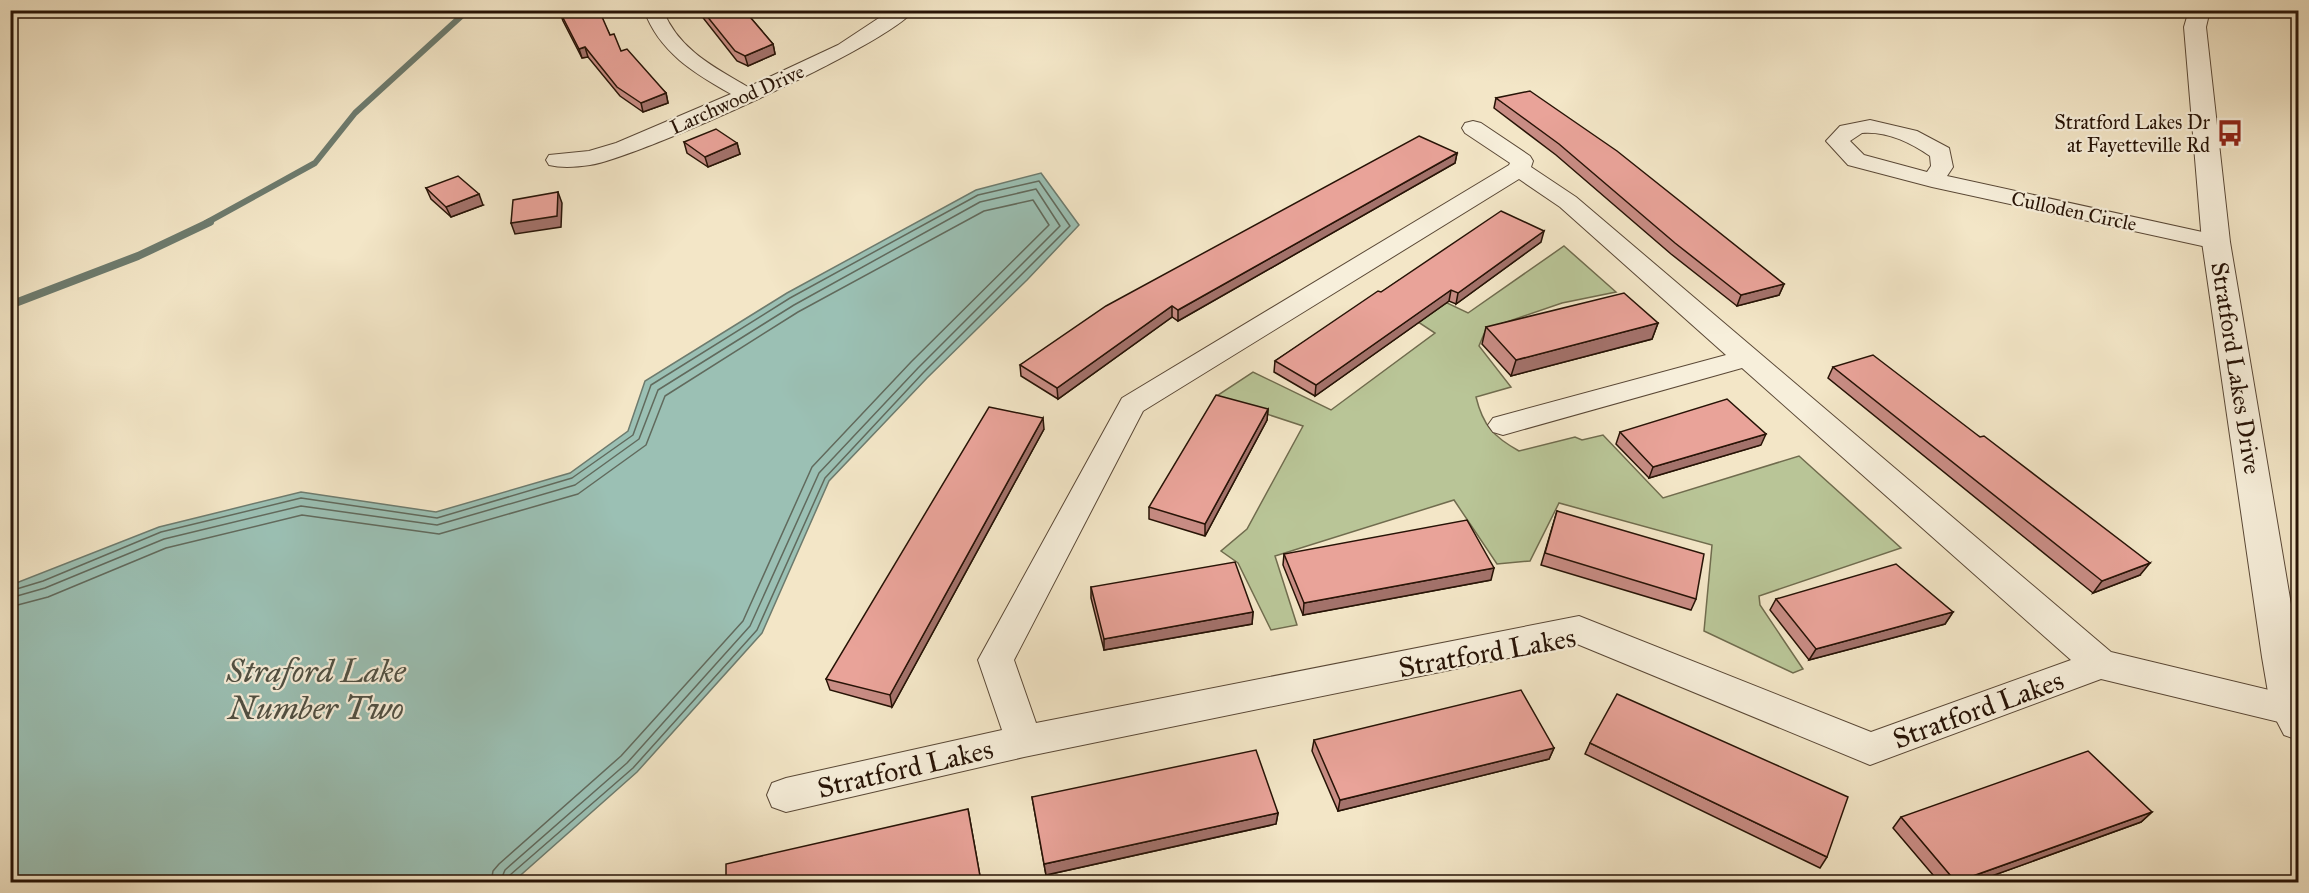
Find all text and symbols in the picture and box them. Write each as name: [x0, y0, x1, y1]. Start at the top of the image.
street label: Larchwood Drive: [666, 59, 808, 139]
place label: Stratford Lakes Dr at Fayetteville Rd: [2054, 110, 2210, 157]
bus stop icon: Stratford Lakes Dr at Fayetteville Rd: [2215, 118, 2245, 148]
street label: Culloden Circle: [2009, 186, 2139, 236]
street label: Stratford Lakes Drive: [2204, 260, 2268, 476]
street label: Stratford Lakes: [1396, 620, 1578, 685]
water label: Straford Lake Number Two: [225, 652, 407, 728]
street label: Stratford Lakes: [1888, 662, 2068, 757]
street label: Stratford Lakes: [814, 731, 996, 806]

